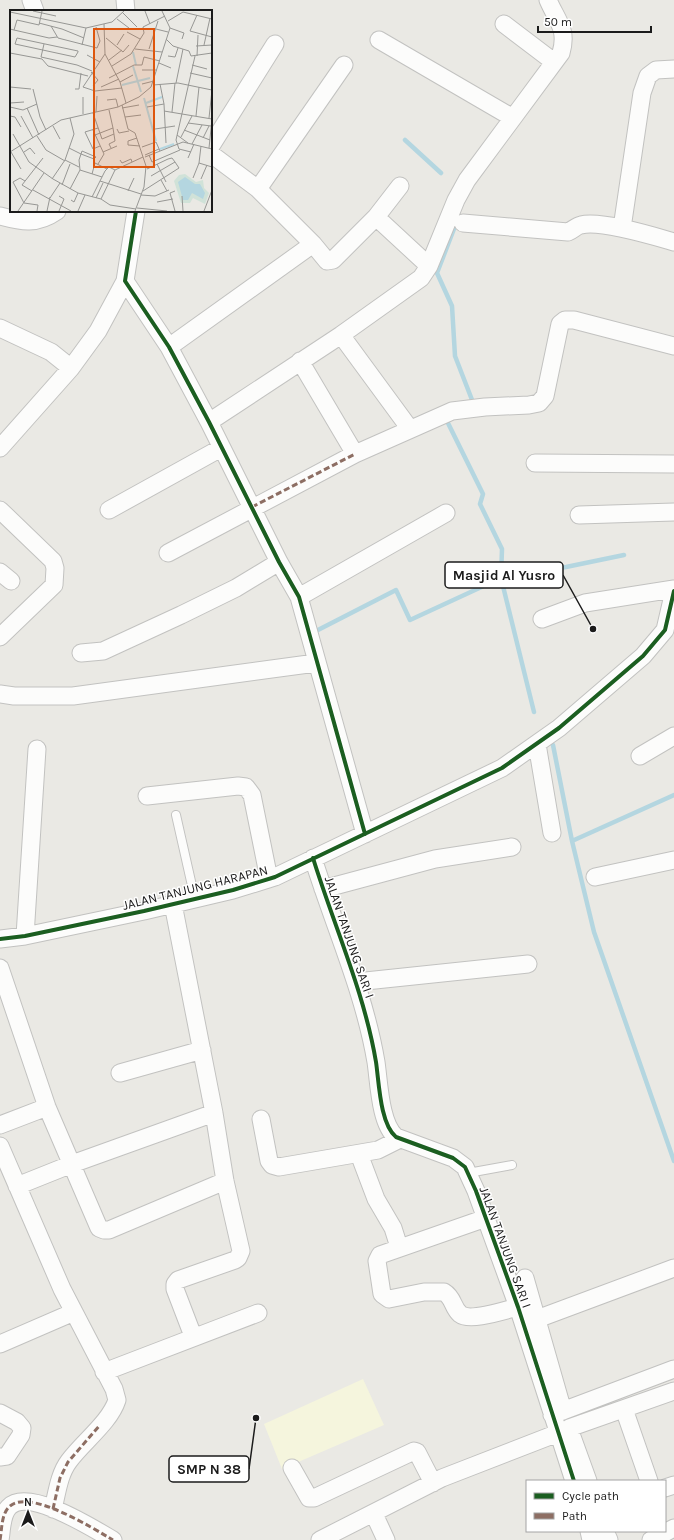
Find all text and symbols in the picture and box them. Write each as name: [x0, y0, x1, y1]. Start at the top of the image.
scale bar: [538, 8, 651, 34]
inset map: [10, 10, 212, 212]
text: 50 m: [544, 15, 572, 29]
callout: Masjid Al Yusro: [445, 562, 563, 588]
text: Masjid Al Yusro: [453, 567, 555, 584]
street label: JALAN TANJUNG HARAPAN: [121, 862, 269, 913]
street label: JALAN TANJUNG SARI I: [322, 874, 378, 1000]
street label: JALAN TANJUNG SARI I: [477, 1184, 535, 1310]
callout: SMP N 38: [169, 1456, 249, 1482]
text: SMP N 38: [177, 1461, 241, 1478]
legend: [526, 1480, 666, 1532]
text: Cycle path: [562, 1489, 619, 1503]
north arrow: [8, 1492, 48, 1532]
text: N: [24, 1496, 32, 1509]
text: Path: [562, 1509, 587, 1523]

